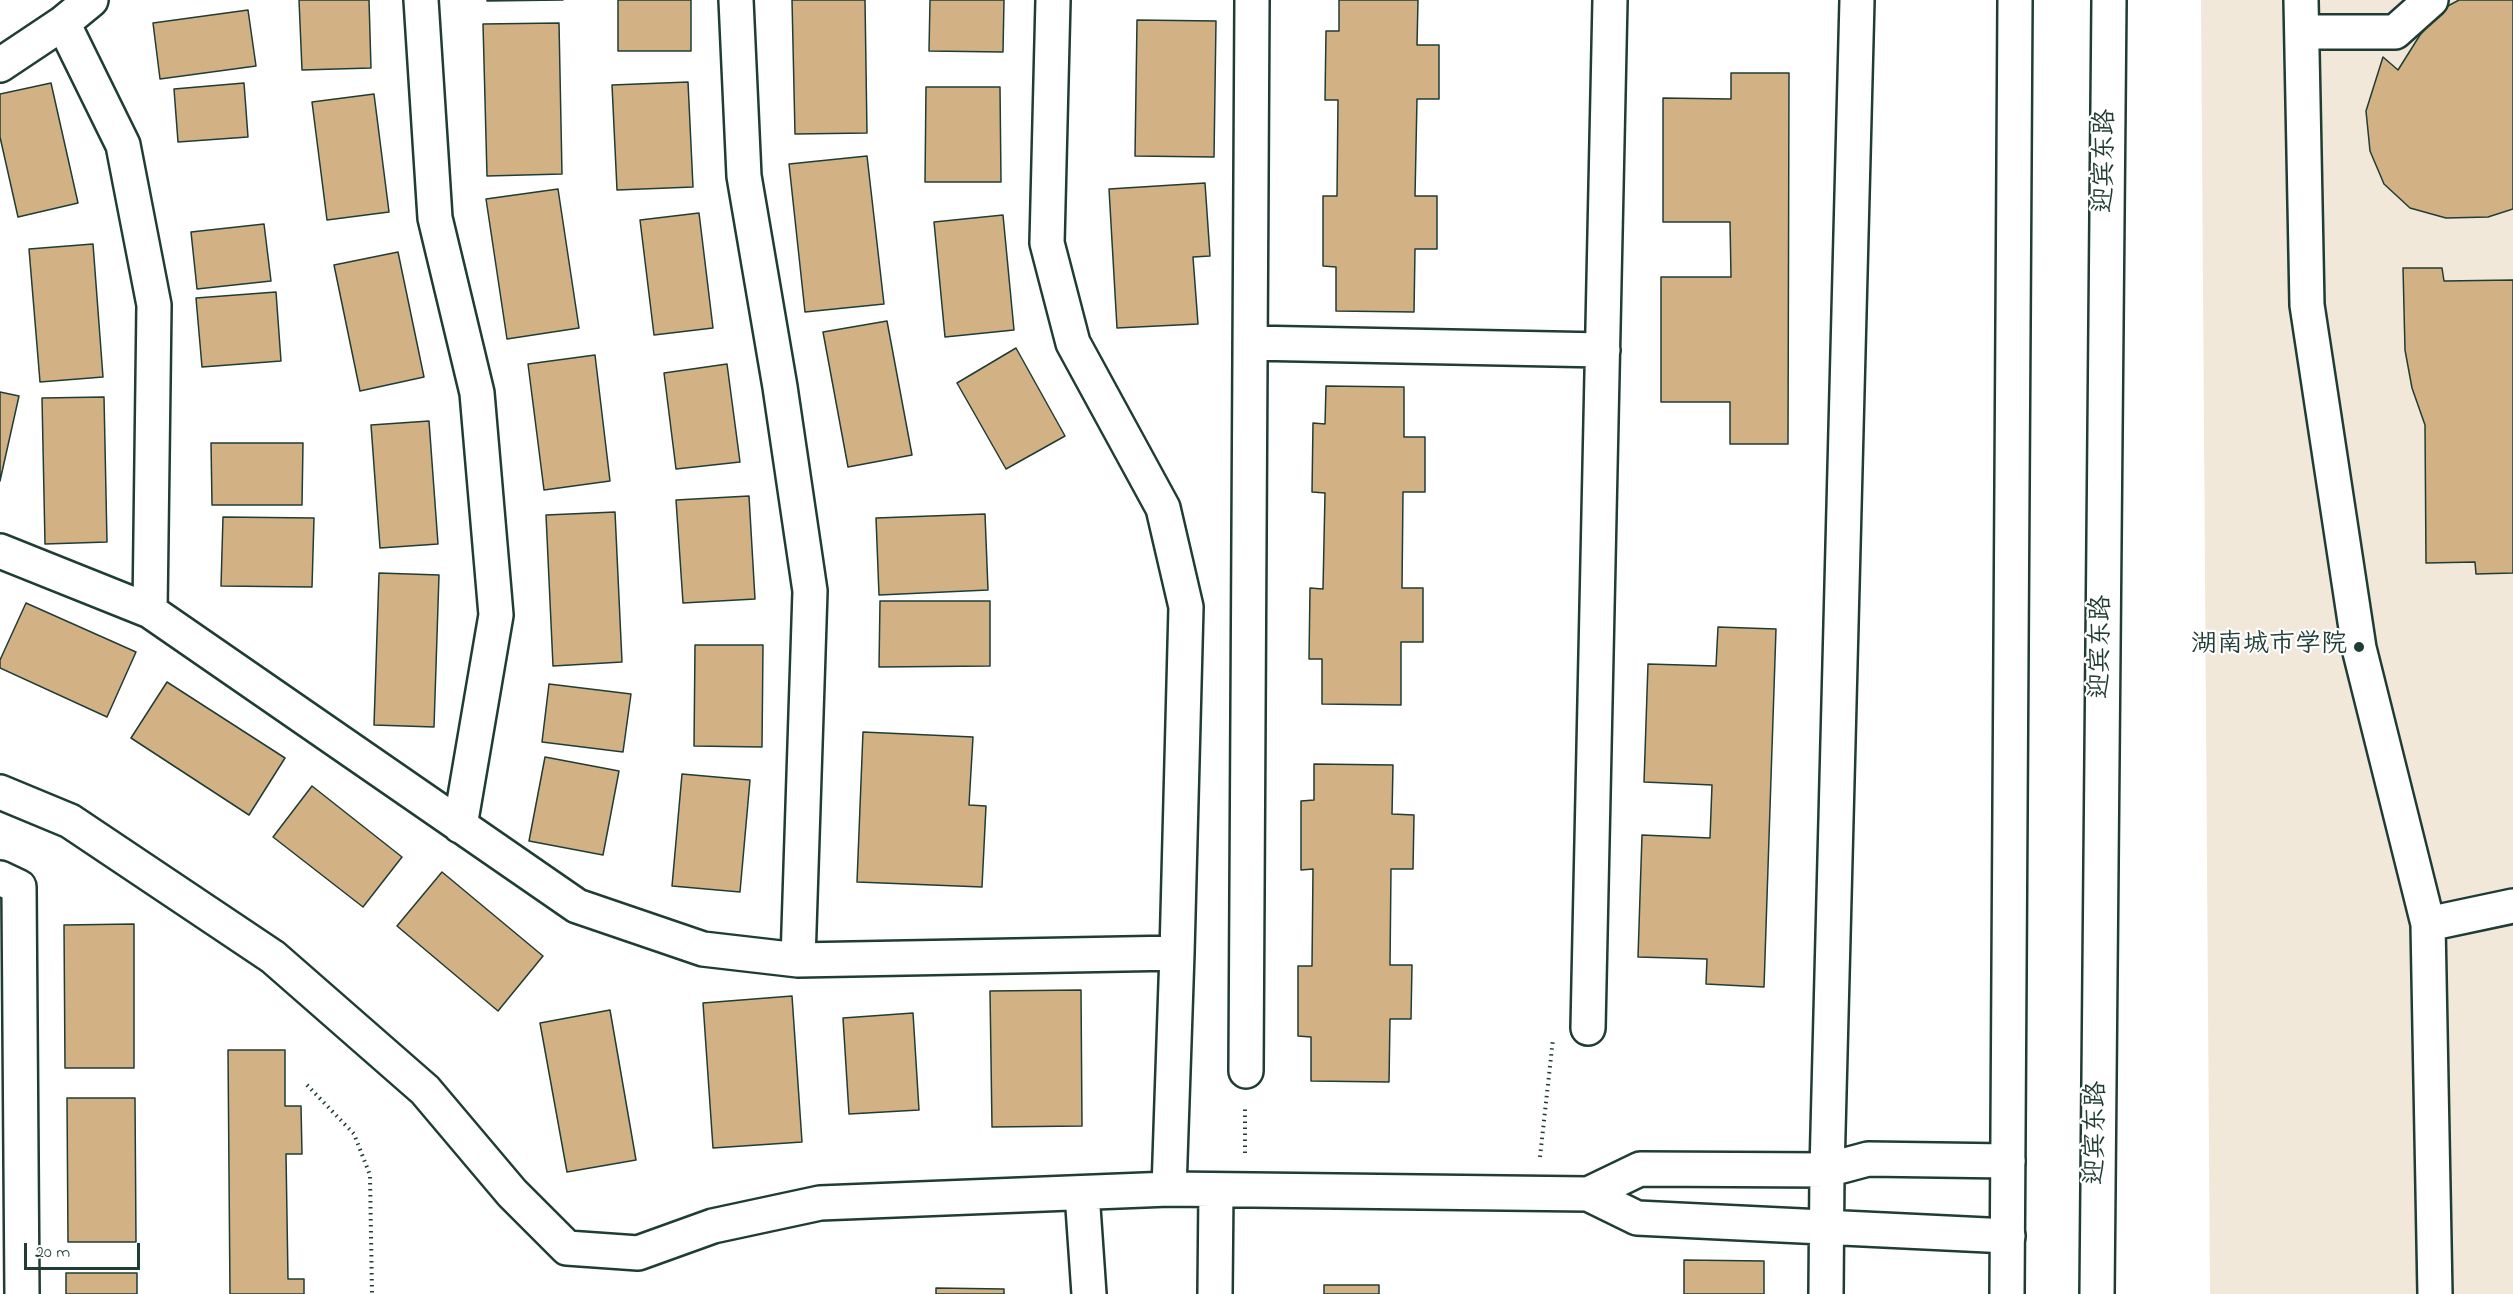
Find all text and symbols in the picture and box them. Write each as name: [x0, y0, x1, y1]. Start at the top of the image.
street label: 迎宾东路: [2090, 109, 2124, 213]
street label: 迎宾东路: [2086, 595, 2120, 699]
place label: 湖南城市学院: [2191, 631, 2347, 663]
marker: 湖南城市学院: [2352, 640, 2366, 654]
street label: 迎宾东路: [2081, 1081, 2115, 1185]
scale bar: [27, 1231, 142, 1269]
text: 20 m: [35, 1240, 70, 1266]

